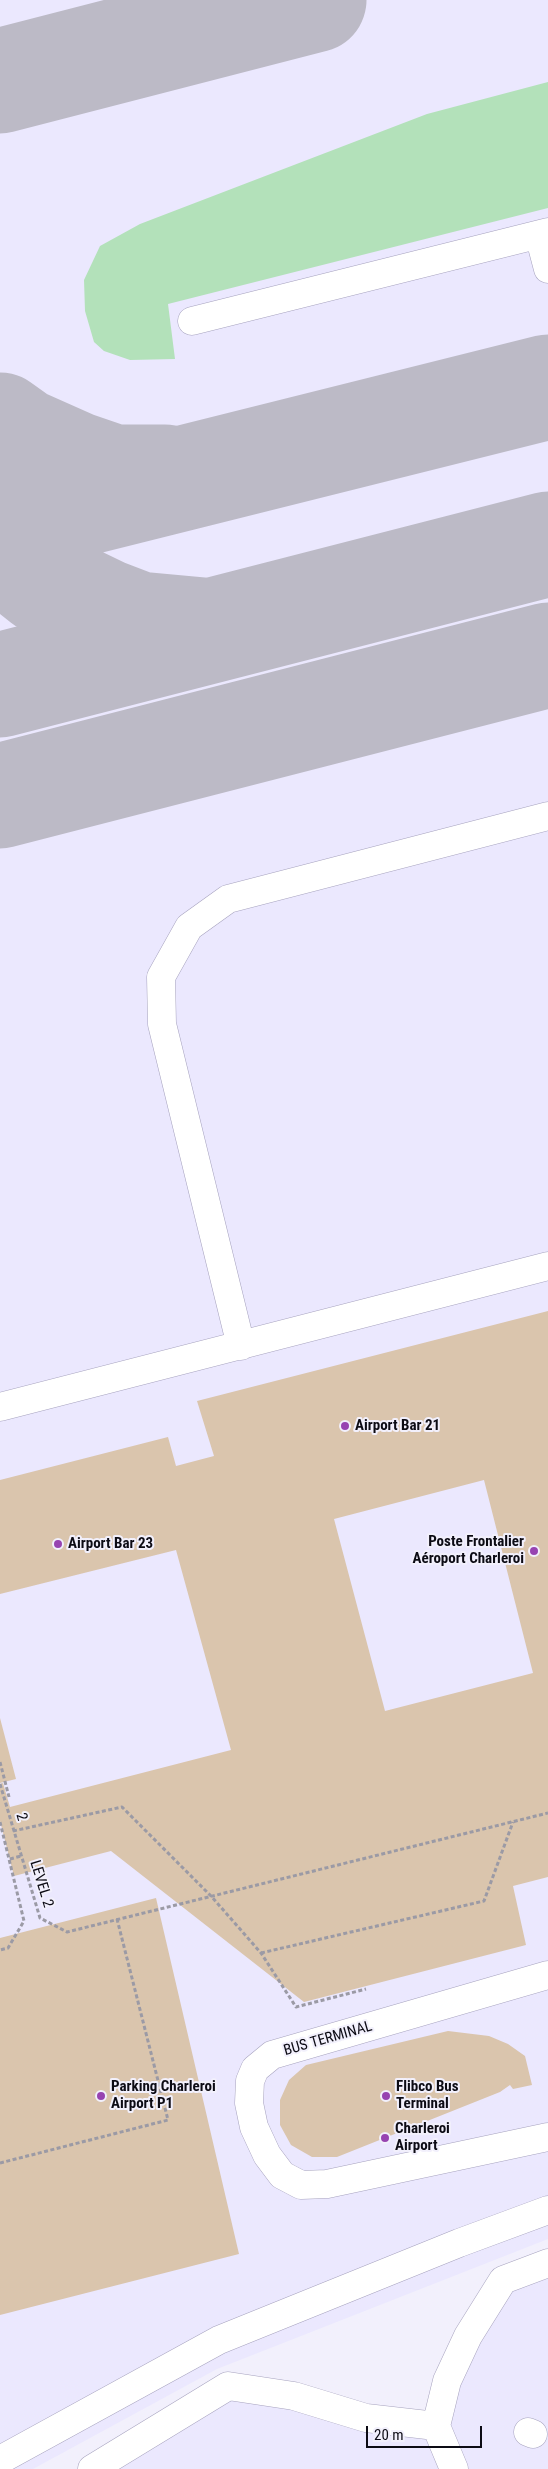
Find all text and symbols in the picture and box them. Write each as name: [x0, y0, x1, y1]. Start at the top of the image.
place label: Airport Bar 21: [355, 1417, 440, 1435]
marker: Airport Bar 21: [339, 1420, 351, 1432]
place label: Poste Frontalier Aéroport Charleroi: [413, 1533, 524, 1568]
place label: Airport Bar 23: [68, 1535, 153, 1553]
marker: Airport Bar 23: [52, 1538, 64, 1550]
marker: Poste Frontalier Aéroport Charleroi: [528, 1545, 540, 1557]
street label: 2: [11, 1811, 31, 1823]
street label: LEVEL 2: [25, 1858, 57, 1910]
street label: BUS TERMINAL: [282, 2018, 374, 2060]
place label: Parking Charleroi Airport P1: [111, 2078, 216, 2113]
place label: Flibco Bus Terminal: [396, 2078, 459, 2113]
marker: Parking Charleroi Airport P1: [95, 2090, 107, 2102]
marker: Flibco Bus Terminal: [380, 2090, 392, 2102]
place label: Charleroi Airport: [395, 2120, 450, 2155]
marker: Charleroi Airport: [379, 2132, 391, 2144]
scale bar: [368, 2416, 484, 2448]
text: 20 m: [374, 2426, 404, 2444]

